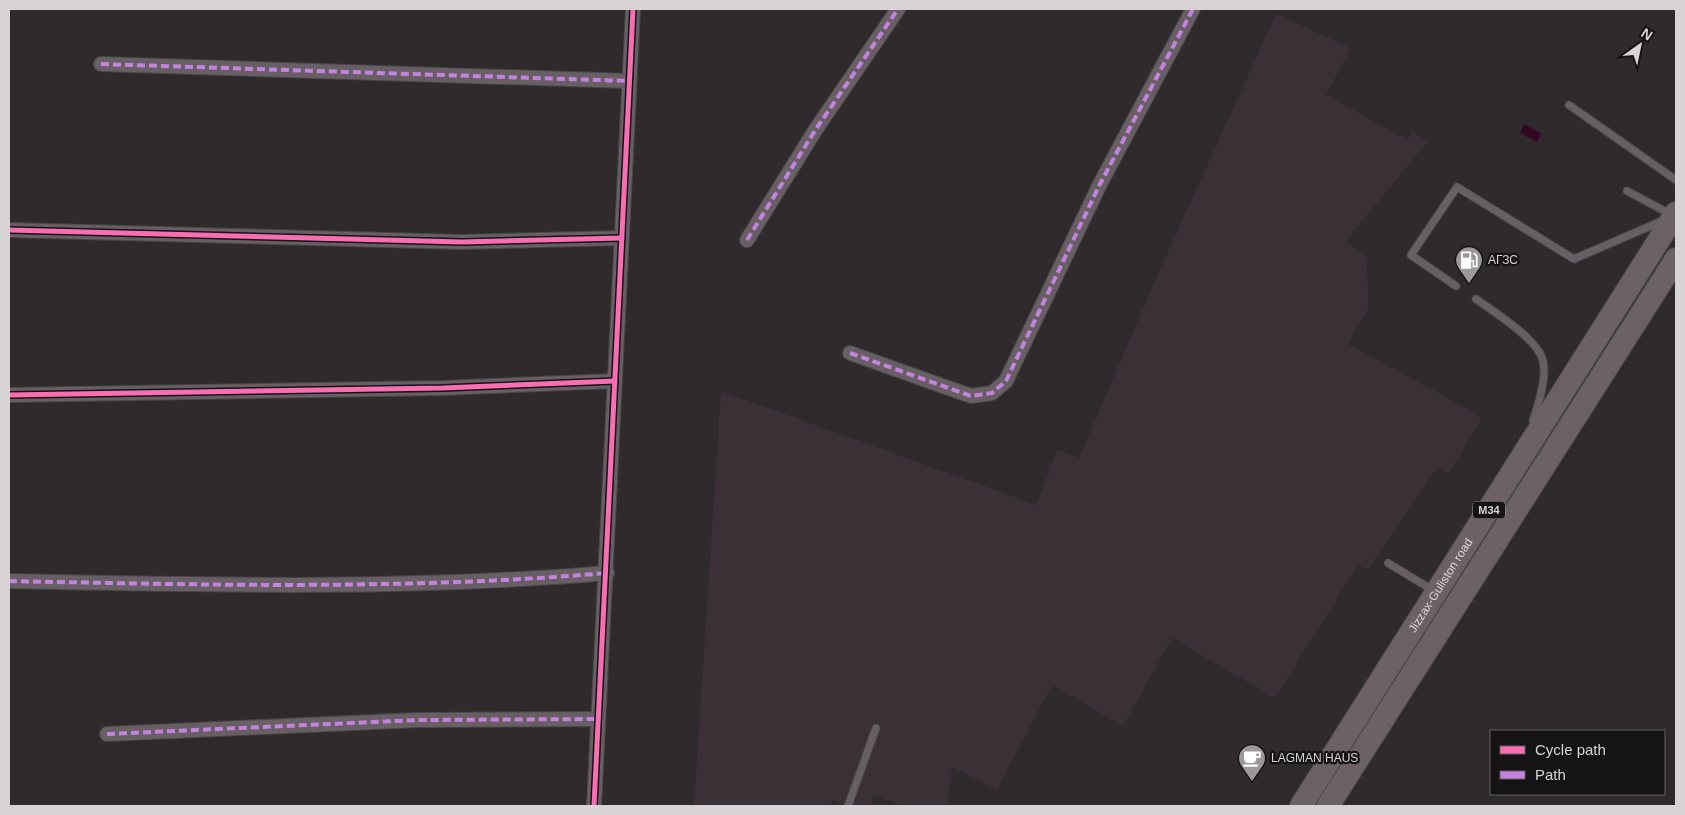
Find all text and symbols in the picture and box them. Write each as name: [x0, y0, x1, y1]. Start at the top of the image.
north arrow: [1615, 20, 1665, 70]
text: N: [1638, 25, 1656, 44]
fuel station icon: АГЗС: [1454, 245, 1484, 284]
place label: АГЗС: [1488, 253, 1518, 267]
road number: M34: [1473, 502, 1505, 518]
street label: Jizzax-Guliston road: [1405, 536, 1476, 635]
legend: [1490, 730, 1665, 795]
text: Cycle path: [1535, 741, 1606, 758]
cafe icon: LAGMAN HAUS: [1237, 743, 1267, 782]
place label: LAGMAN HAUS: [1271, 751, 1358, 765]
text: Path: [1535, 766, 1566, 783]

